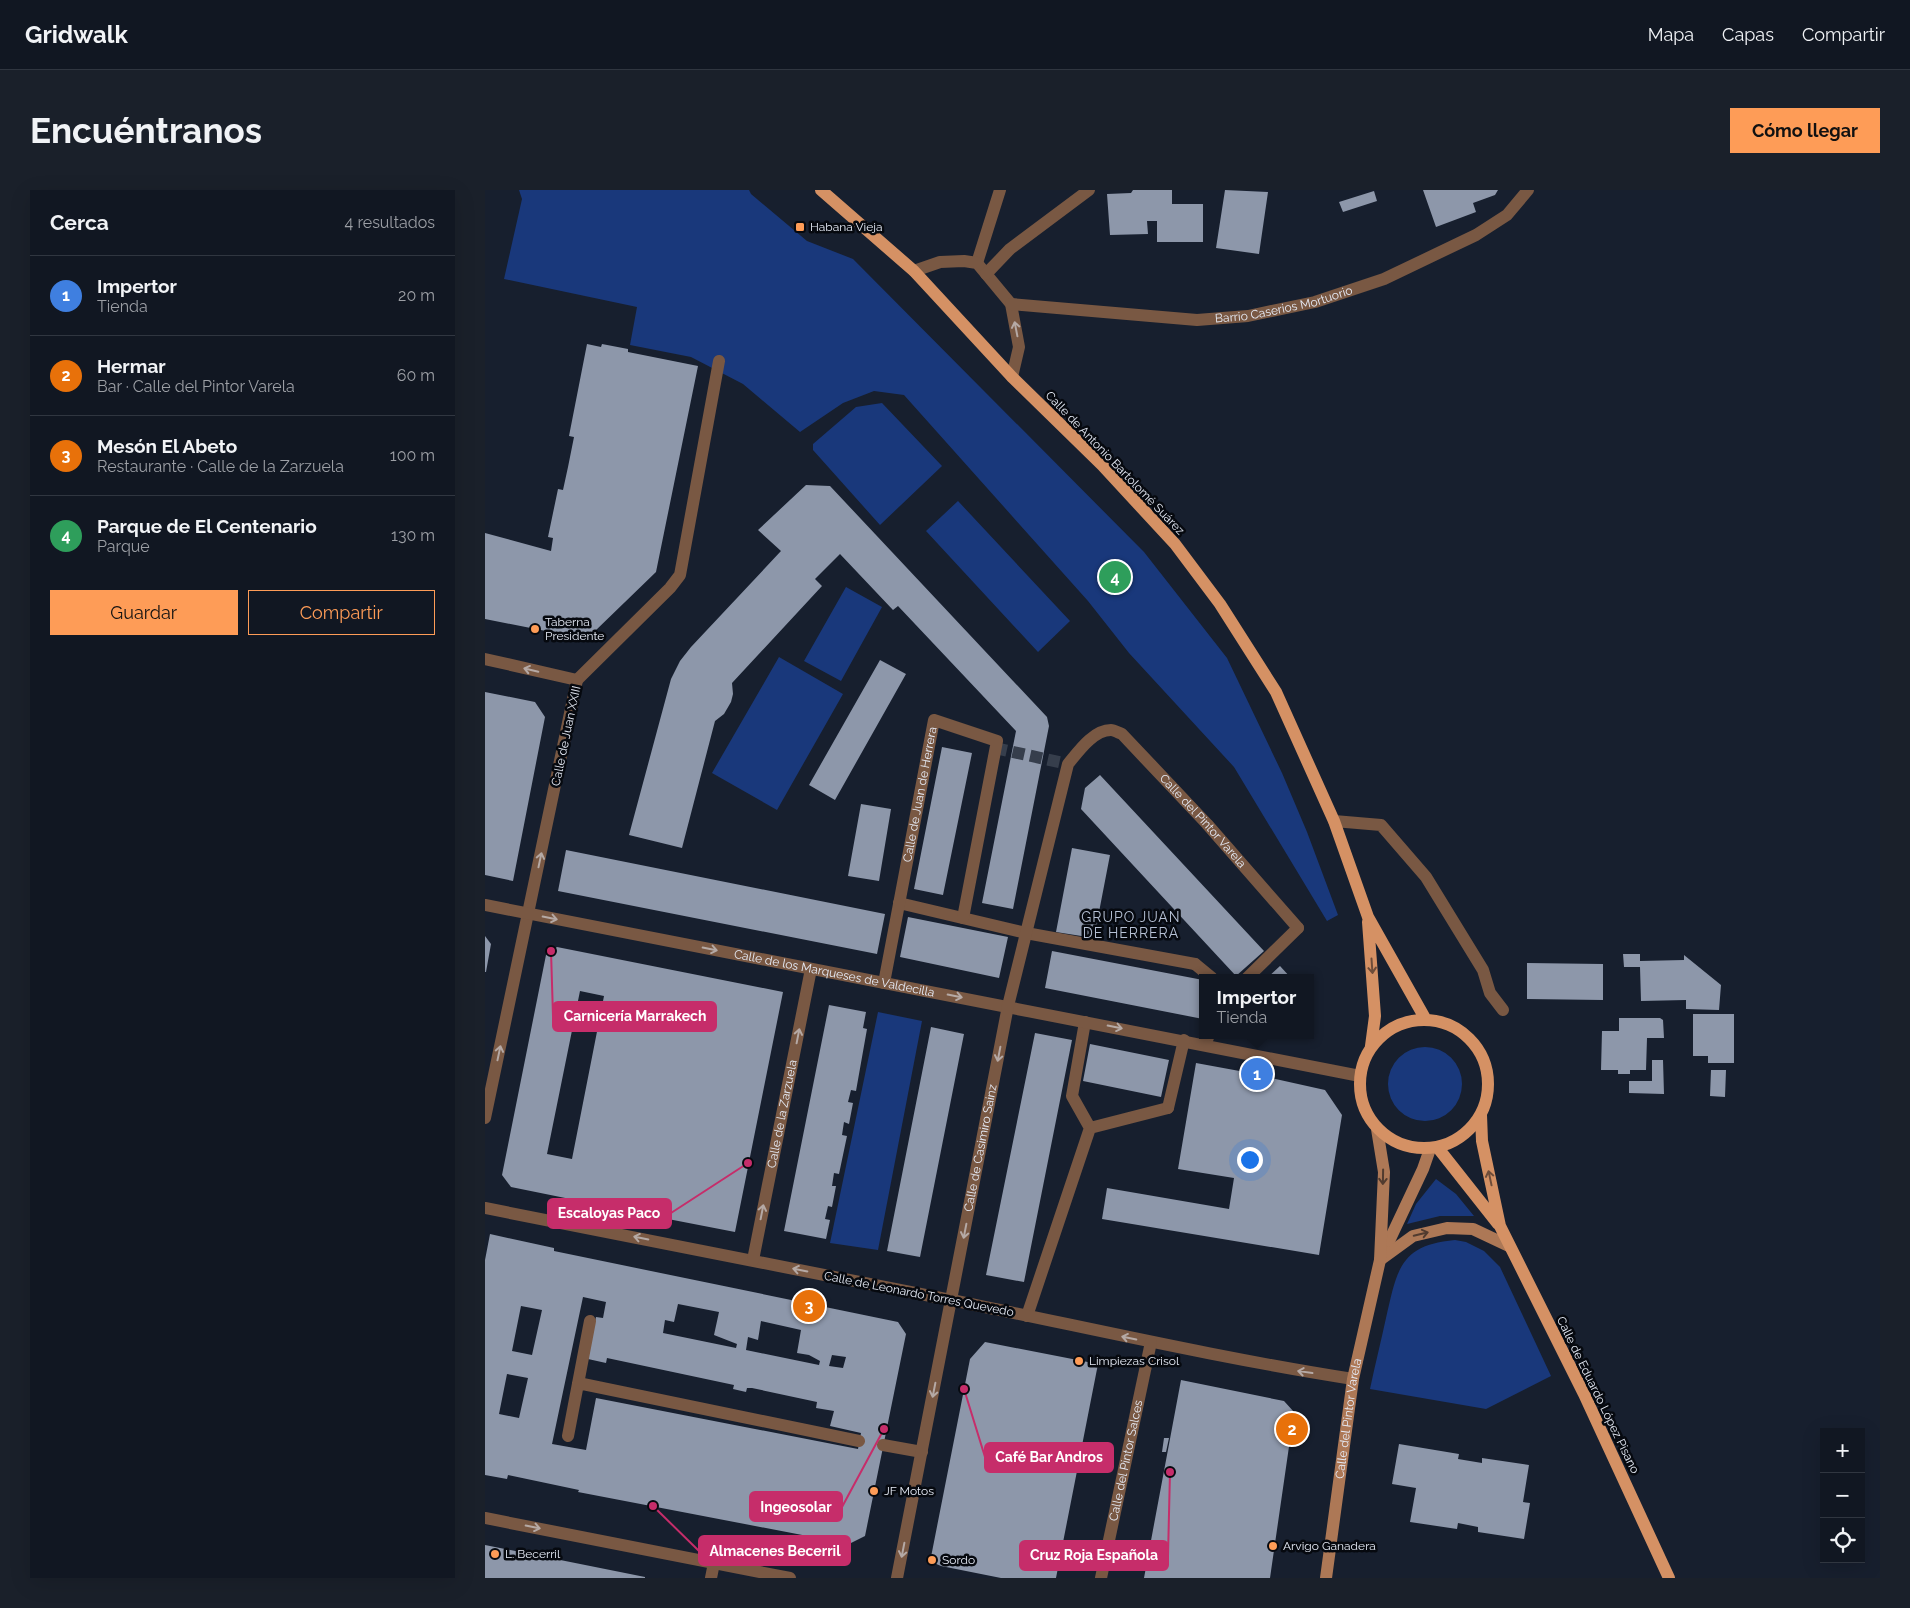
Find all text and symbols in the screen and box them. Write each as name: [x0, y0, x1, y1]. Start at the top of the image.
text: Gridwalk: [25, 20, 128, 49]
text: Mapa: [1648, 24, 1694, 45]
text: Capas: [1722, 24, 1774, 45]
text: Compartir: [1802, 24, 1885, 45]
button: Cómo llegar: [1730, 108, 1880, 153]
text: Encuéntranos: [30, 110, 262, 151]
text: Cerca: [50, 210, 109, 235]
text: 4 resultados: [345, 213, 435, 232]
place label: Habana Vieja: [810, 220, 883, 234]
marker: Habana Vieja: [794, 221, 806, 233]
text: Impertor: [97, 275, 177, 297]
street label: Barrio Caserios Mortuorio: [1215, 283, 1354, 326]
text: 1: [62, 286, 70, 305]
text: 20 m: [398, 286, 435, 305]
text: Tienda: [97, 297, 148, 316]
one-way arrow: [1011, 322, 1021, 338]
text: Hermar: [97, 355, 166, 377]
text: 2: [61, 366, 71, 385]
text: 60 m: [397, 366, 435, 385]
text: Bar · Calle del Pintor Varela: [97, 377, 295, 396]
street label: Calle de Antonio Bartolomé Suárez: [1043, 388, 1187, 538]
text: Mesón El Abeto: [97, 435, 237, 457]
text: 3: [62, 446, 70, 465]
text: 100 m: [390, 446, 435, 465]
text: Restaurante · Calle de la Zarzuela: [97, 457, 344, 476]
text: Parque de El Centenario: [97, 515, 317, 537]
text: 4: [61, 526, 71, 545]
text: 130 m: [391, 526, 435, 545]
text: Parque: [97, 537, 150, 556]
pin: 4: [1099, 558, 1131, 596]
button: Guardar: [50, 590, 238, 635]
button: Compartir: [248, 590, 435, 635]
place label: Taberna Presidente: [545, 615, 604, 643]
marker: Taberna Presidente: [529, 623, 541, 635]
one-way arrow: [524, 664, 540, 674]
street label: Calle de Juan XXIII: [549, 685, 583, 787]
street label: Calle de Juan de Herrera: [900, 725, 940, 863]
street label: Calle del Pintor Varela: [1157, 771, 1249, 871]
one-way arrow: [536, 853, 546, 869]
district label: GRUPO JUAN DE HERRERA: [1081, 909, 1181, 941]
one-way arrow: [542, 913, 558, 923]
one-way arrow: [701, 945, 717, 954]
street label: Calle de los Marqueses de Valdecilla: [733, 947, 936, 1000]
one-way arrow: [1367, 958, 1376, 974]
popup: [1199, 974, 1314, 1039]
text: Impertor: [1217, 986, 1296, 1008]
one-way arrow: [947, 992, 963, 1002]
callout: Carnicería Marrakech: [553, 1002, 716, 1031]
text: Carnicería Marrakech: [564, 1008, 706, 1024]
text: Tienda: [1217, 1008, 1267, 1027]
one-way arrow: [1106, 1023, 1122, 1032]
one-way arrow: [793, 1028, 803, 1044]
one-way arrow: [495, 1046, 504, 1062]
one-way arrow: [994, 1046, 1003, 1062]
pin: 1: [1241, 1055, 1273, 1093]
street label: Calle de la Zarzuela: [764, 1059, 800, 1169]
street label: Calle de Casimiro Sainz: [961, 1083, 1000, 1213]
your location: [1237, 1147, 1263, 1173]
one-way arrow: [1378, 1168, 1388, 1185]
one-way arrow: [1485, 1170, 1494, 1186]
callout: Escaloyas Paco: [548, 1199, 671, 1228]
text: Escaloyas Paco: [558, 1205, 661, 1221]
one-way arrow: [758, 1205, 767, 1221]
one-way arrow: [959, 1222, 969, 1238]
one-way arrow: [1412, 1229, 1428, 1238]
one-way arrow: [633, 1233, 649, 1243]
one-way arrow: [793, 1264, 809, 1274]
street label: Calle de Leonardo Torres Quevedo: [823, 1269, 1015, 1319]
pin: 3: [793, 1287, 825, 1325]
street label: Calle de Eduardo López Pisano: [1554, 1314, 1642, 1476]
one-way arrow: [1121, 1332, 1137, 1342]
place label: Limpiezas Crisol: [1089, 1354, 1180, 1368]
marker: Limpiezas Crisol: [1073, 1355, 1085, 1367]
street label: Calle del Pintor Varela: [1333, 1357, 1364, 1480]
one-way arrow: [1298, 1367, 1314, 1377]
one-way arrow: [928, 1382, 938, 1398]
street label: Calle del Pintor Salces: [1106, 1399, 1146, 1522]
pin: 2: [1276, 1410, 1308, 1448]
map controls: [1820, 1428, 1865, 1563]
button: +: [1820, 1428, 1865, 1473]
callout: Café Bar Andros: [985, 1443, 1113, 1472]
text: Café Bar Andros: [995, 1449, 1103, 1465]
button: −: [1820, 1473, 1865, 1518]
place label: JF Motos: [884, 1484, 934, 1498]
marker: JF Motos: [868, 1485, 880, 1497]
callout: Ingeosolar: [750, 1492, 842, 1521]
text: Ingeosolar: [760, 1499, 832, 1515]
button: locate: [1820, 1518, 1865, 1563]
one-way arrow: [524, 1523, 540, 1533]
callout: Almacenes Becerril: [699, 1536, 850, 1565]
place label: Arvigo Ganadera: [1283, 1539, 1376, 1553]
marker: Arvigo Ganadera: [1267, 1540, 1279, 1552]
one-way arrow: [897, 1541, 907, 1557]
callout: Cruz Roja Española: [1020, 1541, 1168, 1570]
text: Almacenes Becerril: [709, 1543, 841, 1559]
place label: L. Becerril: [505, 1547, 561, 1561]
text: Cruz Roja Española: [1030, 1547, 1158, 1563]
marker: L. Becerril: [489, 1548, 501, 1560]
place label: Sordo: [942, 1553, 975, 1567]
marker: Sordo: [926, 1554, 938, 1566]

